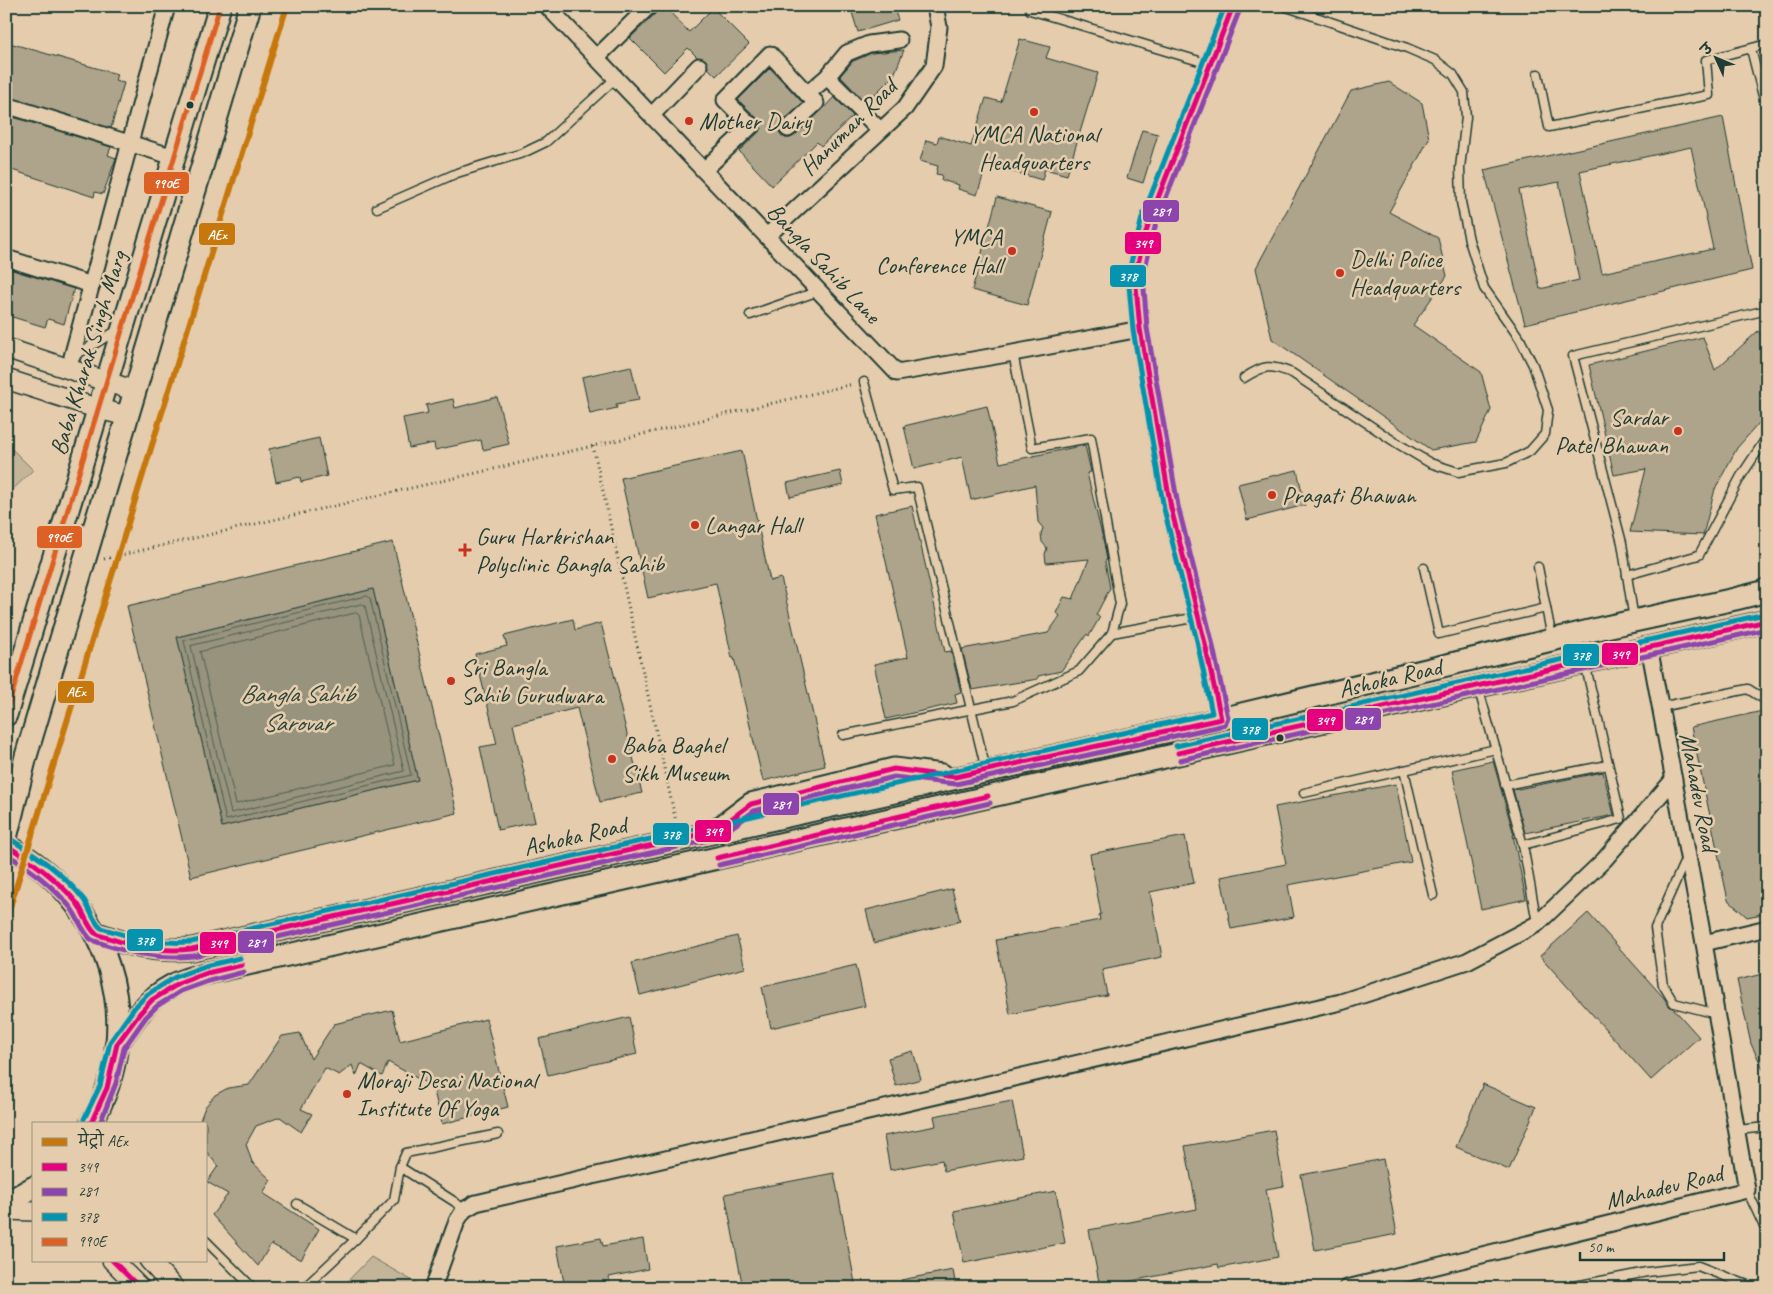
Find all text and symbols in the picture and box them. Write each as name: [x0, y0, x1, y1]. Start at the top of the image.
north arrow: [1690, 32, 1740, 82]
text: उ: [1696, 39, 1718, 60]
street label: Hanuman Road: [793, 70, 905, 182]
unlabelled marker: [185, 100, 195, 110]
place label: Mother Dairy: [699, 106, 813, 136]
marker: YMCA National Headquarters: [1028, 106, 1040, 118]
marker: Mother Dairy: [683, 115, 695, 127]
place label: YMCA National Headquarters: [970, 119, 1102, 177]
line badge: 990E: [143, 171, 190, 195]
text: 990E: [153, 175, 182, 192]
street label: Bangla Sahib Lane: [761, 197, 889, 331]
line badge: 281: [1142, 199, 1180, 223]
text: 281: [1152, 203, 1172, 220]
line badge: AEx: [198, 222, 236, 246]
place label: YMCA Conference Hall: [876, 222, 1006, 280]
text: AEx: [207, 226, 228, 243]
line badge: 349: [1124, 231, 1162, 255]
text: 349: [1134, 235, 1154, 252]
place label: Delhi Police Headquarters: [1350, 244, 1462, 302]
marker: YMCA Conference Hall: [1006, 245, 1018, 257]
street label: Baba Kharak Singh Marg: [43, 246, 134, 459]
line badge: 378: [1109, 264, 1147, 288]
marker: Delhi Police Headquarters: [1334, 267, 1346, 279]
text: 378: [1119, 268, 1139, 285]
place label: Sardar Patel Bhawan: [1555, 402, 1670, 460]
marker: Sardar Patel Bhawan: [1672, 425, 1684, 437]
place label: Pragati Bhawan: [1282, 480, 1417, 510]
marker: Pragati Bhawan: [1266, 489, 1278, 501]
place label: Langar Hall: [705, 510, 805, 540]
marker: Langar Hall: [689, 519, 701, 531]
place label: Guru Harkrishan Polyclinic Bangla Sahib: [476, 521, 666, 579]
line badge: 990E: [36, 525, 83, 549]
text: 990E: [46, 529, 75, 546]
marker: Guru Harkrishan Polyclinic Bangla Sahib: [458, 543, 472, 557]
line badge: 349: [1601, 642, 1639, 666]
line badge: 378: [1562, 643, 1600, 667]
text: 349: [1611, 646, 1631, 663]
text: 378: [1572, 647, 1592, 664]
street label: Ashoka Road: [1336, 651, 1448, 704]
place label: Sri Bangla Sahib Gurudwara: [461, 652, 605, 710]
marker: Sri Bangla Sahib Gurudwara: [445, 675, 457, 687]
water label: Bangla Sahib Sarovar: [240, 678, 357, 739]
line badge: AEx: [57, 680, 95, 704]
text: AEx: [66, 683, 87, 700]
line badge: 281: [1344, 707, 1382, 731]
line badge: 349: [1306, 708, 1344, 732]
text: 281: [1354, 711, 1374, 728]
text: 349: [1316, 712, 1336, 729]
line badge: 378: [1231, 717, 1269, 741]
text: 378: [1241, 721, 1261, 738]
place label: Baba Baghel Sikh Museum: [622, 730, 731, 788]
street label: Mahadev Road: [1673, 730, 1726, 857]
unlabelled marker: [1275, 733, 1285, 743]
marker: Baba Baghel Sikh Museum: [606, 753, 618, 765]
line badge: 281: [762, 792, 800, 816]
text: 281: [772, 796, 792, 813]
street label: Ashoka Road: [521, 809, 633, 862]
line badge: 349: [694, 819, 732, 843]
line badge: 378: [652, 822, 690, 846]
text: 349: [704, 823, 724, 840]
text: 378: [662, 826, 682, 843]
line badge: 378: [126, 928, 164, 952]
line badge: 281: [237, 930, 275, 954]
line badge: 349: [199, 931, 237, 955]
text: 378: [136, 932, 156, 949]
text: 281: [247, 934, 267, 951]
text: 349: [209, 935, 229, 952]
place label: Moraji Desai National Institute Of Yoga: [357, 1065, 540, 1123]
marker: Moraji Desai National Institute Of Yoga: [341, 1088, 353, 1100]
legend: [32, 1122, 208, 1262]
text: मेट्रो AEx: [77, 1127, 130, 1151]
street label: Mahadev Road: [1602, 1157, 1729, 1216]
text: 349: [78, 1158, 100, 1177]
text: 281: [78, 1182, 100, 1201]
text: 378: [78, 1208, 100, 1227]
scale bar: [1580, 1229, 1724, 1261]
text: 990E: [78, 1232, 108, 1251]
text: 50 m: [1588, 1238, 1615, 1257]

